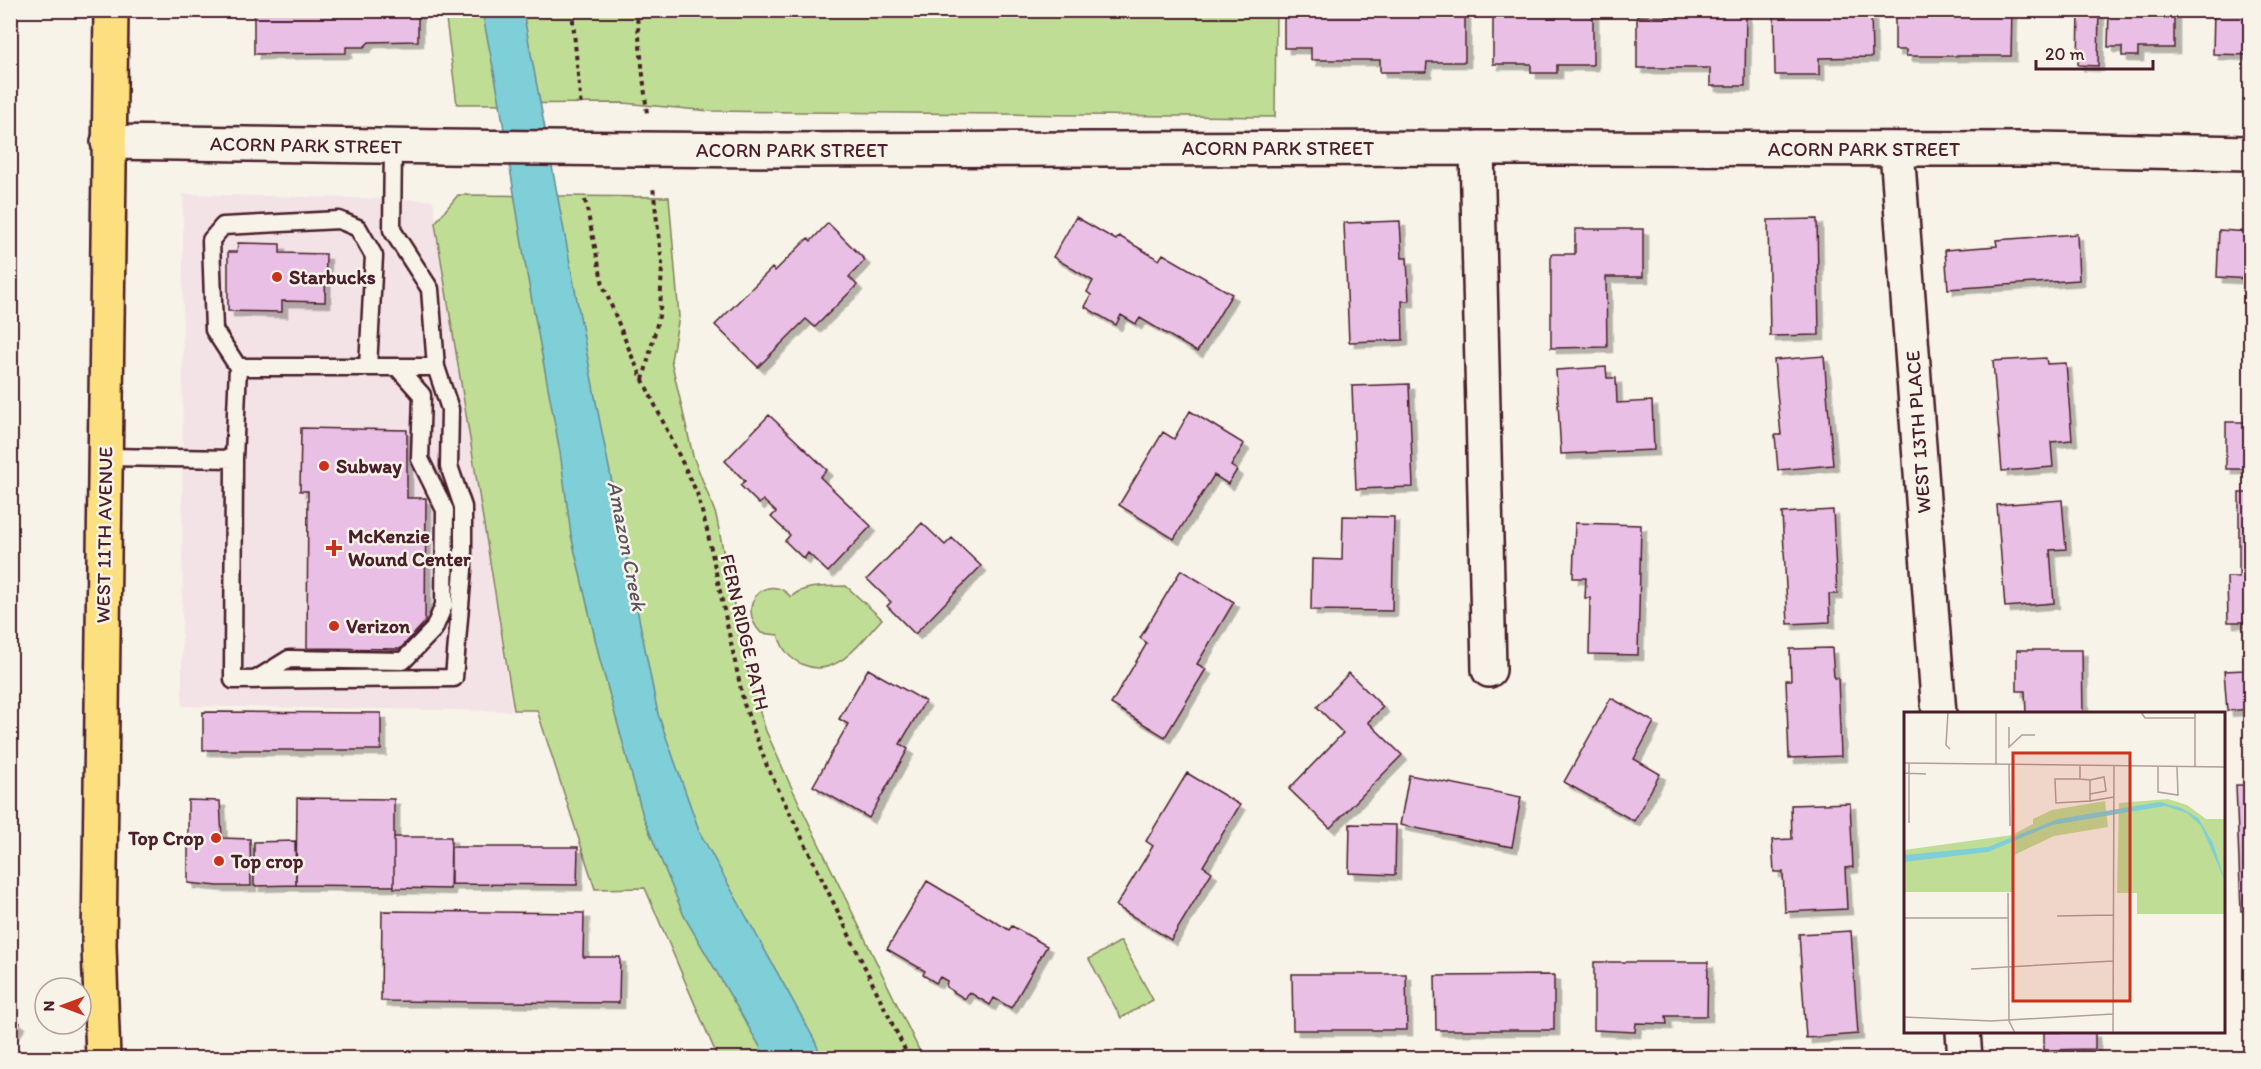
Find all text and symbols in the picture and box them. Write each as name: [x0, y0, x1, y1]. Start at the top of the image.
scale bar: [2036, 33, 2153, 71]
text: 20 m: [2045, 43, 2085, 65]
street label: ACORN PARK STREET: [210, 131, 402, 159]
street label: ACORN PARK STREET: [1182, 136, 1374, 160]
street label: ACORN PARK STREET: [1768, 137, 1960, 161]
street label: ACORN PARK STREET: [696, 138, 888, 162]
place label: Starbucks: [289, 265, 376, 289]
marker: Starbucks: [270, 270, 284, 284]
street label: WEST 13TH PLACE: [1900, 350, 1936, 514]
street label: WEST 11TH AVENUE: [90, 446, 118, 624]
place label: Subway: [336, 454, 402, 479]
marker: Subway: [317, 459, 331, 473]
water label: Amazon Creek: [603, 479, 653, 614]
place label: McKenzie Wound Center: [348, 524, 471, 571]
marker: McKenzie Wound Center: [325, 539, 343, 557]
street label: FERN RIDGE PATH: [715, 552, 775, 712]
place label: Verizon: [346, 614, 411, 638]
marker: Verizon: [327, 619, 341, 633]
inset map: [1904, 712, 2225, 1033]
place label: Top Crop: [127, 826, 204, 851]
marker: Top Crop: [209, 831, 223, 845]
place label: Top crop: [230, 849, 304, 874]
marker: Top crop: [212, 854, 226, 868]
north arrow: [33, 976, 93, 1036]
text: N: [39, 1001, 58, 1011]

